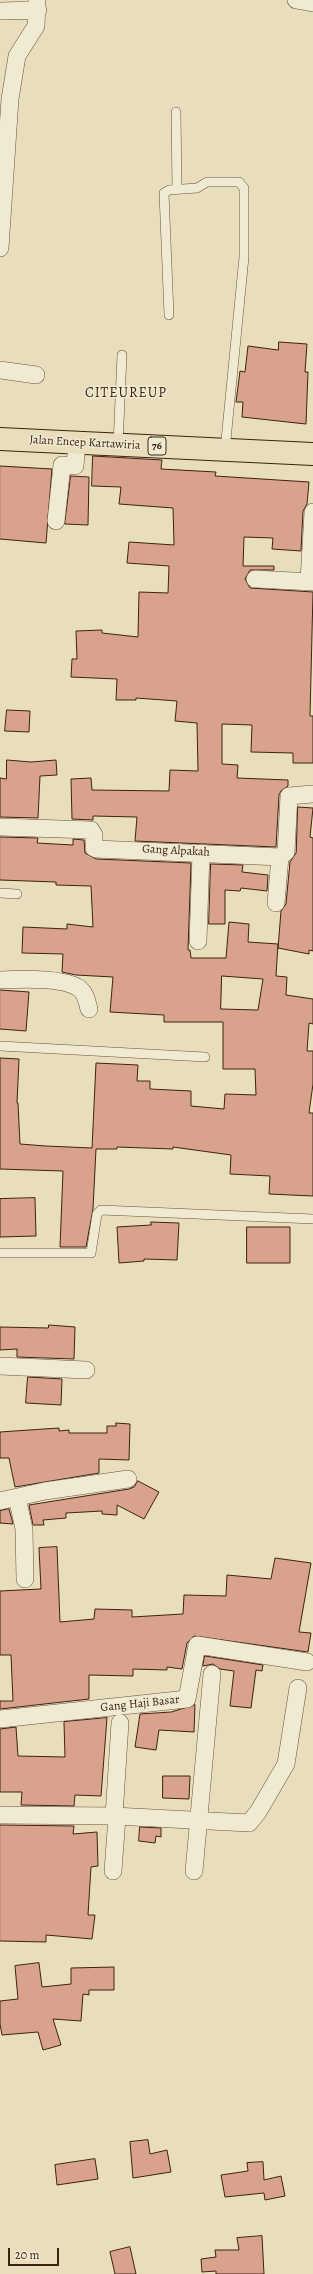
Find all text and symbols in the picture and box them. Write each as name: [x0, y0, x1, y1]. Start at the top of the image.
district label: CITEUREUP: [85, 386, 167, 402]
street label: Jalan Encep Kartawiria: [29, 433, 141, 453]
road number: 76: [148, 437, 166, 455]
street label: Gang Alpakah: [142, 842, 210, 860]
street label: Gang Haji Basar: [100, 1693, 180, 1715]
scale bar: [10, 2240, 61, 2266]
text: 20 m: [15, 2247, 39, 2263]

